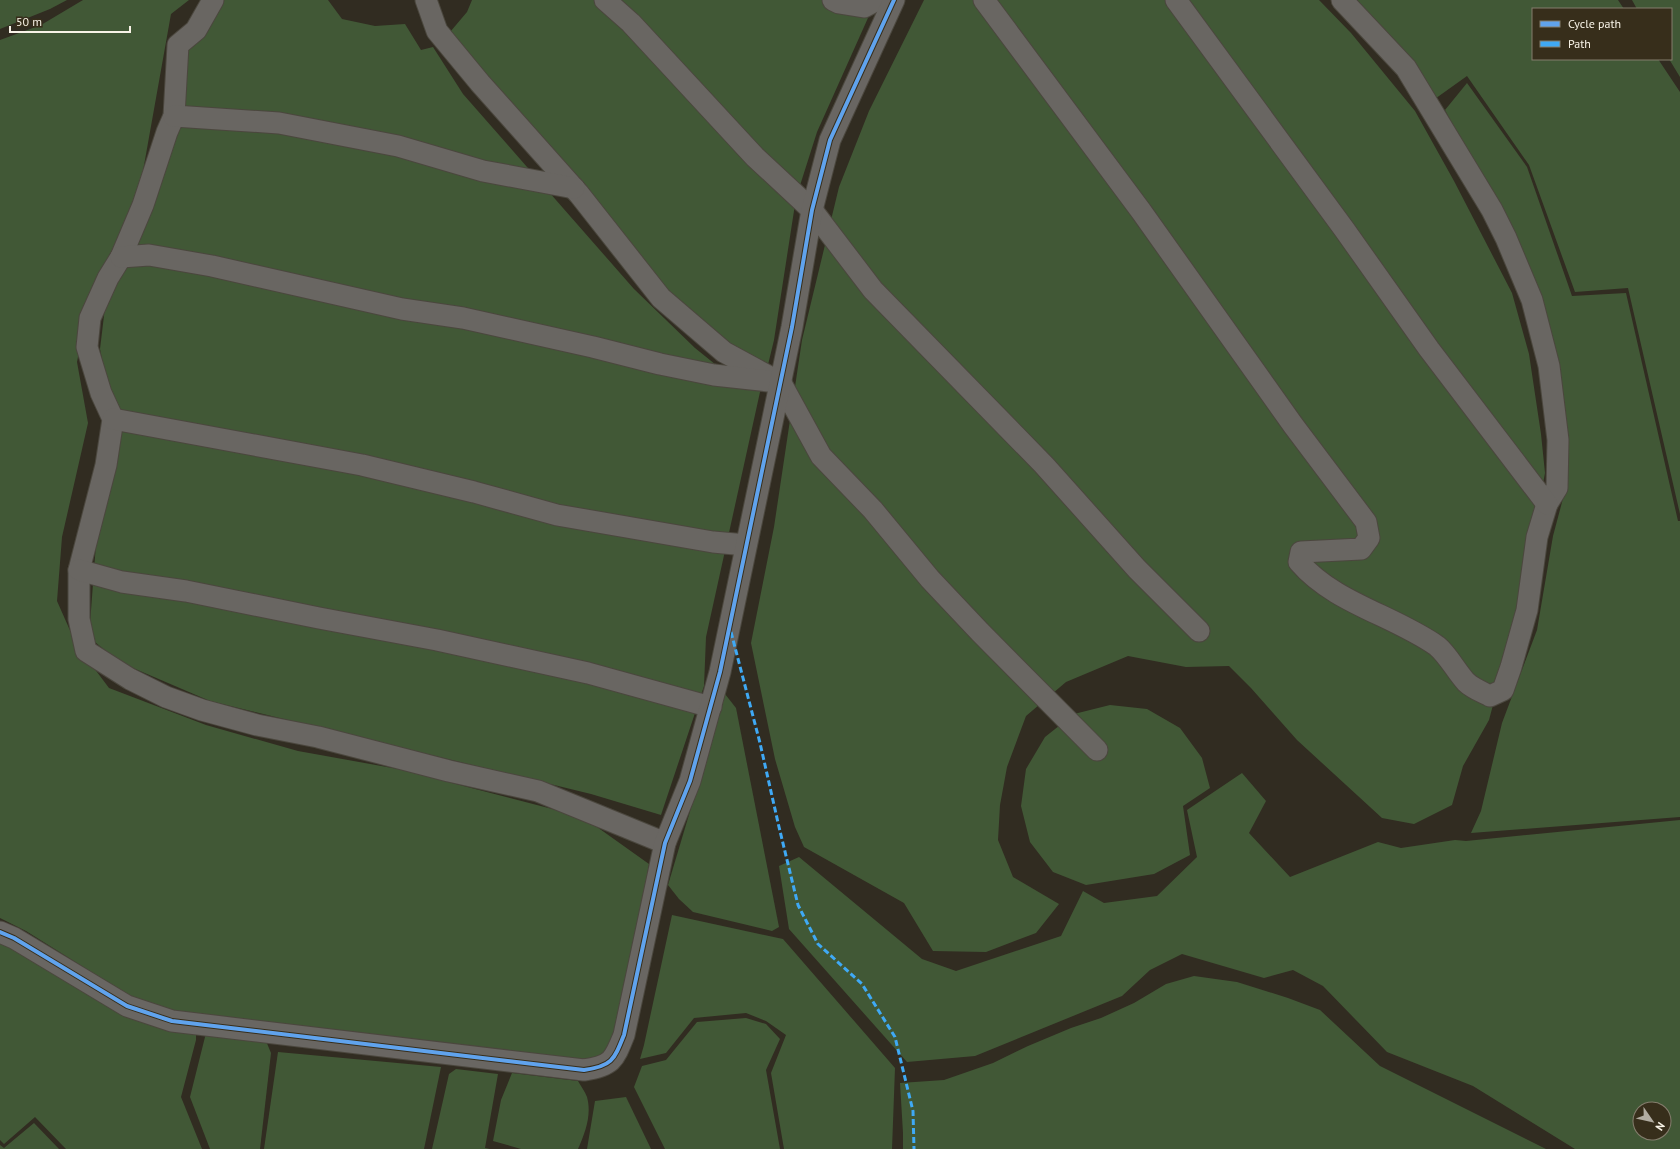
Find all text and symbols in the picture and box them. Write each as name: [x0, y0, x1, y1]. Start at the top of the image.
scale bar: [10, 8, 130, 34]
legend: [1532, 8, 1672, 60]
text: 50 m: [16, 14, 42, 29]
text: Cycle path: [1568, 16, 1621, 31]
text: Path: [1568, 36, 1591, 51]
north arrow: [1632, 1101, 1672, 1141]
text: N: [1652, 1120, 1668, 1134]

